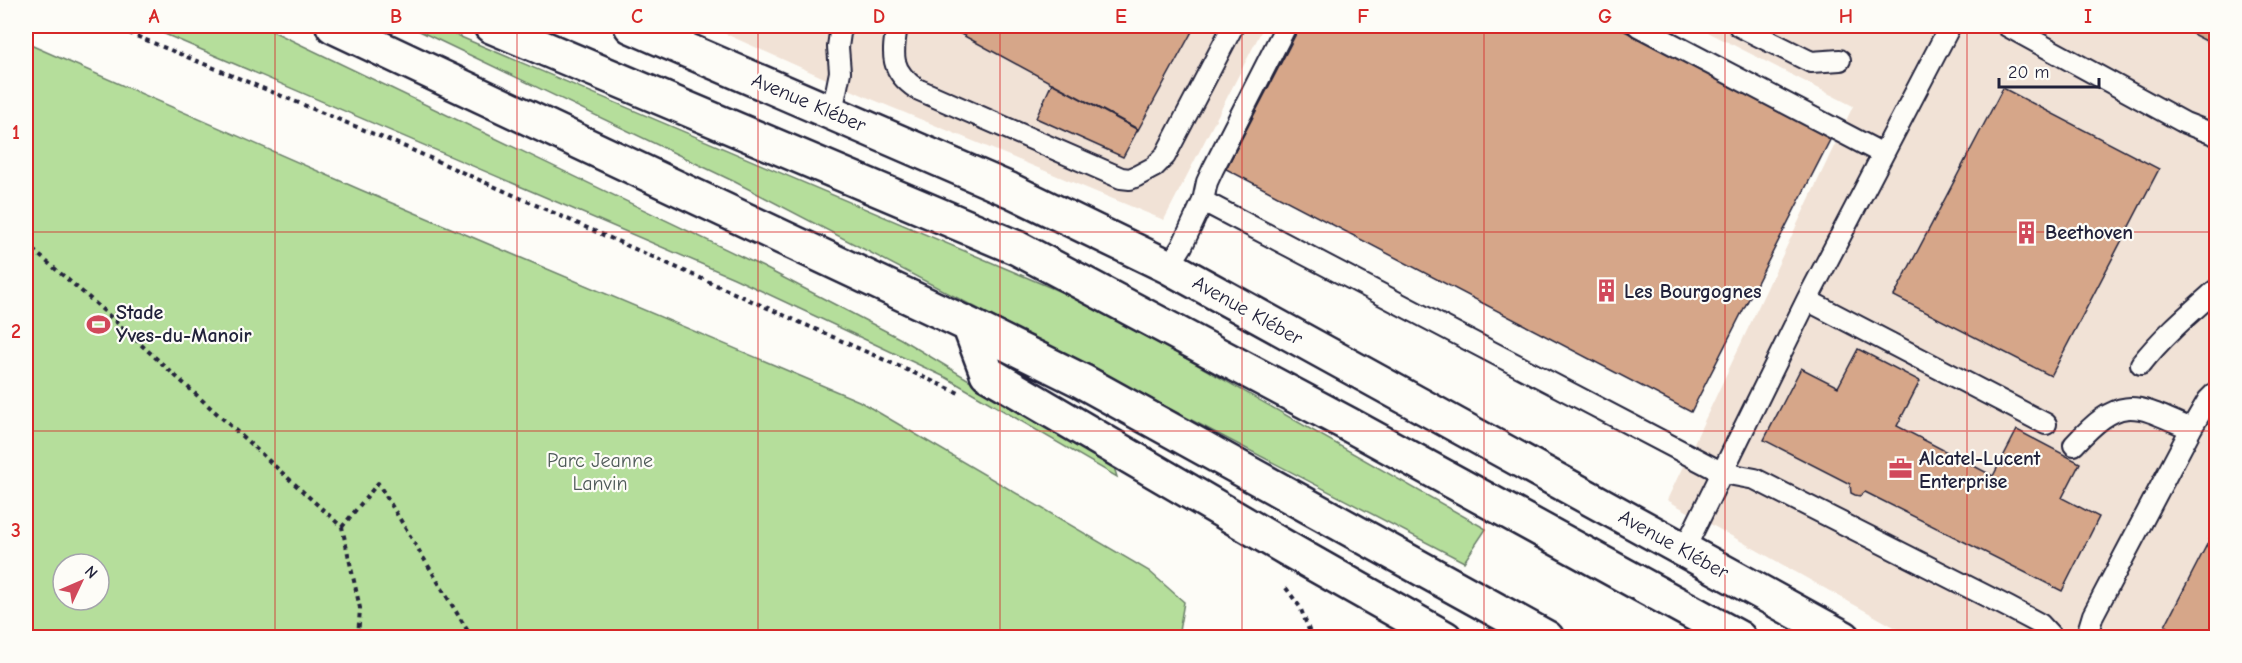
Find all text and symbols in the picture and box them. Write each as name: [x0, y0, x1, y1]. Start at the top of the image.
text: A: [148, 5, 160, 28]
text: B: [390, 5, 402, 28]
text: C: [631, 5, 643, 28]
text: D: [873, 5, 885, 28]
text: E: [1115, 5, 1127, 28]
text: F: [1357, 5, 1369, 28]
text: G: [1598, 5, 1612, 28]
text: H: [1839, 5, 1853, 28]
text: I: [2084, 5, 2092, 28]
scale bar: [1999, 51, 2100, 89]
text: 20 m: [2008, 62, 2049, 83]
street label: Avenue Kléber: [748, 68, 869, 137]
text: 1: [12, 121, 20, 144]
building icon: Beethoven: [2014, 219, 2040, 245]
place label: Beethoven: [2045, 221, 2133, 244]
street label: Avenue Kléber: [1189, 271, 1307, 350]
building icon: Les Bourgognes: [1593, 278, 1619, 304]
place label: Les Bourgognes: [1624, 280, 1762, 303]
place label: Stade Yves-du-Manoir: [116, 301, 252, 347]
sports icon: Stade Yves-du-Manoir: [85, 311, 111, 337]
text: 2: [11, 320, 21, 343]
place label: Alcatel-Lucent Enterprise: [1919, 447, 2041, 493]
park label: Parc Jeanne Lanvin: [547, 449, 653, 495]
office icon: Alcatel-Lucent Enterprise: [1888, 456, 1914, 482]
street label: Avenue Kléber: [1615, 505, 1733, 584]
text: 3: [11, 519, 21, 542]
north arrow: [51, 552, 111, 612]
text: N: [81, 562, 101, 582]

